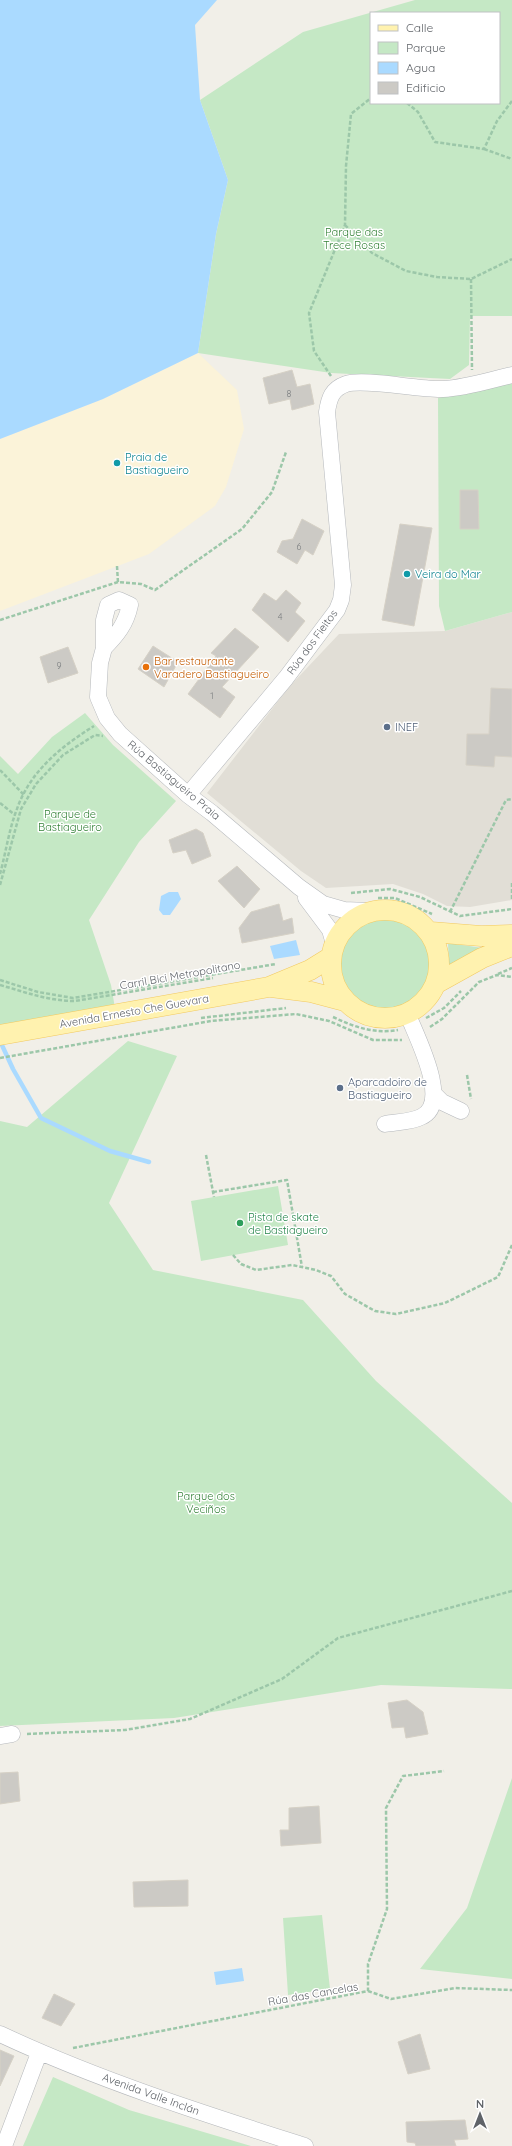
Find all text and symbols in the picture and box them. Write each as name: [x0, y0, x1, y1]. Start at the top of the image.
legend: [370, 12, 500, 104]
text: Calle: [406, 20, 434, 35]
text: Parque: [406, 40, 446, 55]
text: Agua: [406, 60, 435, 75]
text: Edificio: [406, 80, 446, 95]
park label: Parque das Trece Rosas: [323, 225, 385, 252]
house number: 8: [287, 388, 292, 399]
place label: Praia de Bastiagueiro: [125, 450, 189, 477]
marker: Praia de Bastiagueiro: [112, 458, 122, 468]
house number: 6: [297, 541, 302, 552]
place label: Veira do Mar: [415, 567, 481, 581]
marker: Veira do Mar: [402, 569, 412, 579]
street label: Rúa dos Fieitos: [284, 607, 340, 677]
house number: 4: [278, 611, 283, 622]
place label: Bar restaurante Varadero Bastiagueiro: [154, 654, 269, 681]
house number: 9: [56, 660, 62, 671]
marker: Bar restaurante Varadero Bastiagueiro: [141, 662, 151, 672]
house number: 1: [210, 690, 214, 701]
place label: INEF: [395, 720, 418, 734]
marker: INEF: [382, 722, 392, 732]
street label: Rúa Bastiagueiro Praia: [125, 737, 223, 823]
park label: Parque de Bastiagueiro: [38, 807, 102, 834]
street label: Carril Bici Metropolitano: [119, 957, 242, 992]
street label: Avenida Ernesto Che Guevara: [58, 991, 210, 1031]
place label: Aparcadoiro de Bastiagueiro: [348, 1075, 427, 1102]
marker: Aparcadoiro de Bastiagueiro: [335, 1083, 345, 1093]
place label: Pista de skate de Bastiagueiro: [248, 1210, 328, 1237]
marker: Pista de skate de Bastiagueiro: [235, 1218, 245, 1228]
park label: Parque dos Veciños: [177, 1489, 235, 1516]
street label: Rúa das Cancelas: [267, 1979, 359, 2009]
street label: Avenida Valle Inclán: [101, 2070, 201, 2118]
north arrow: [460, 2094, 500, 2134]
text: N: [476, 2097, 484, 2111]

